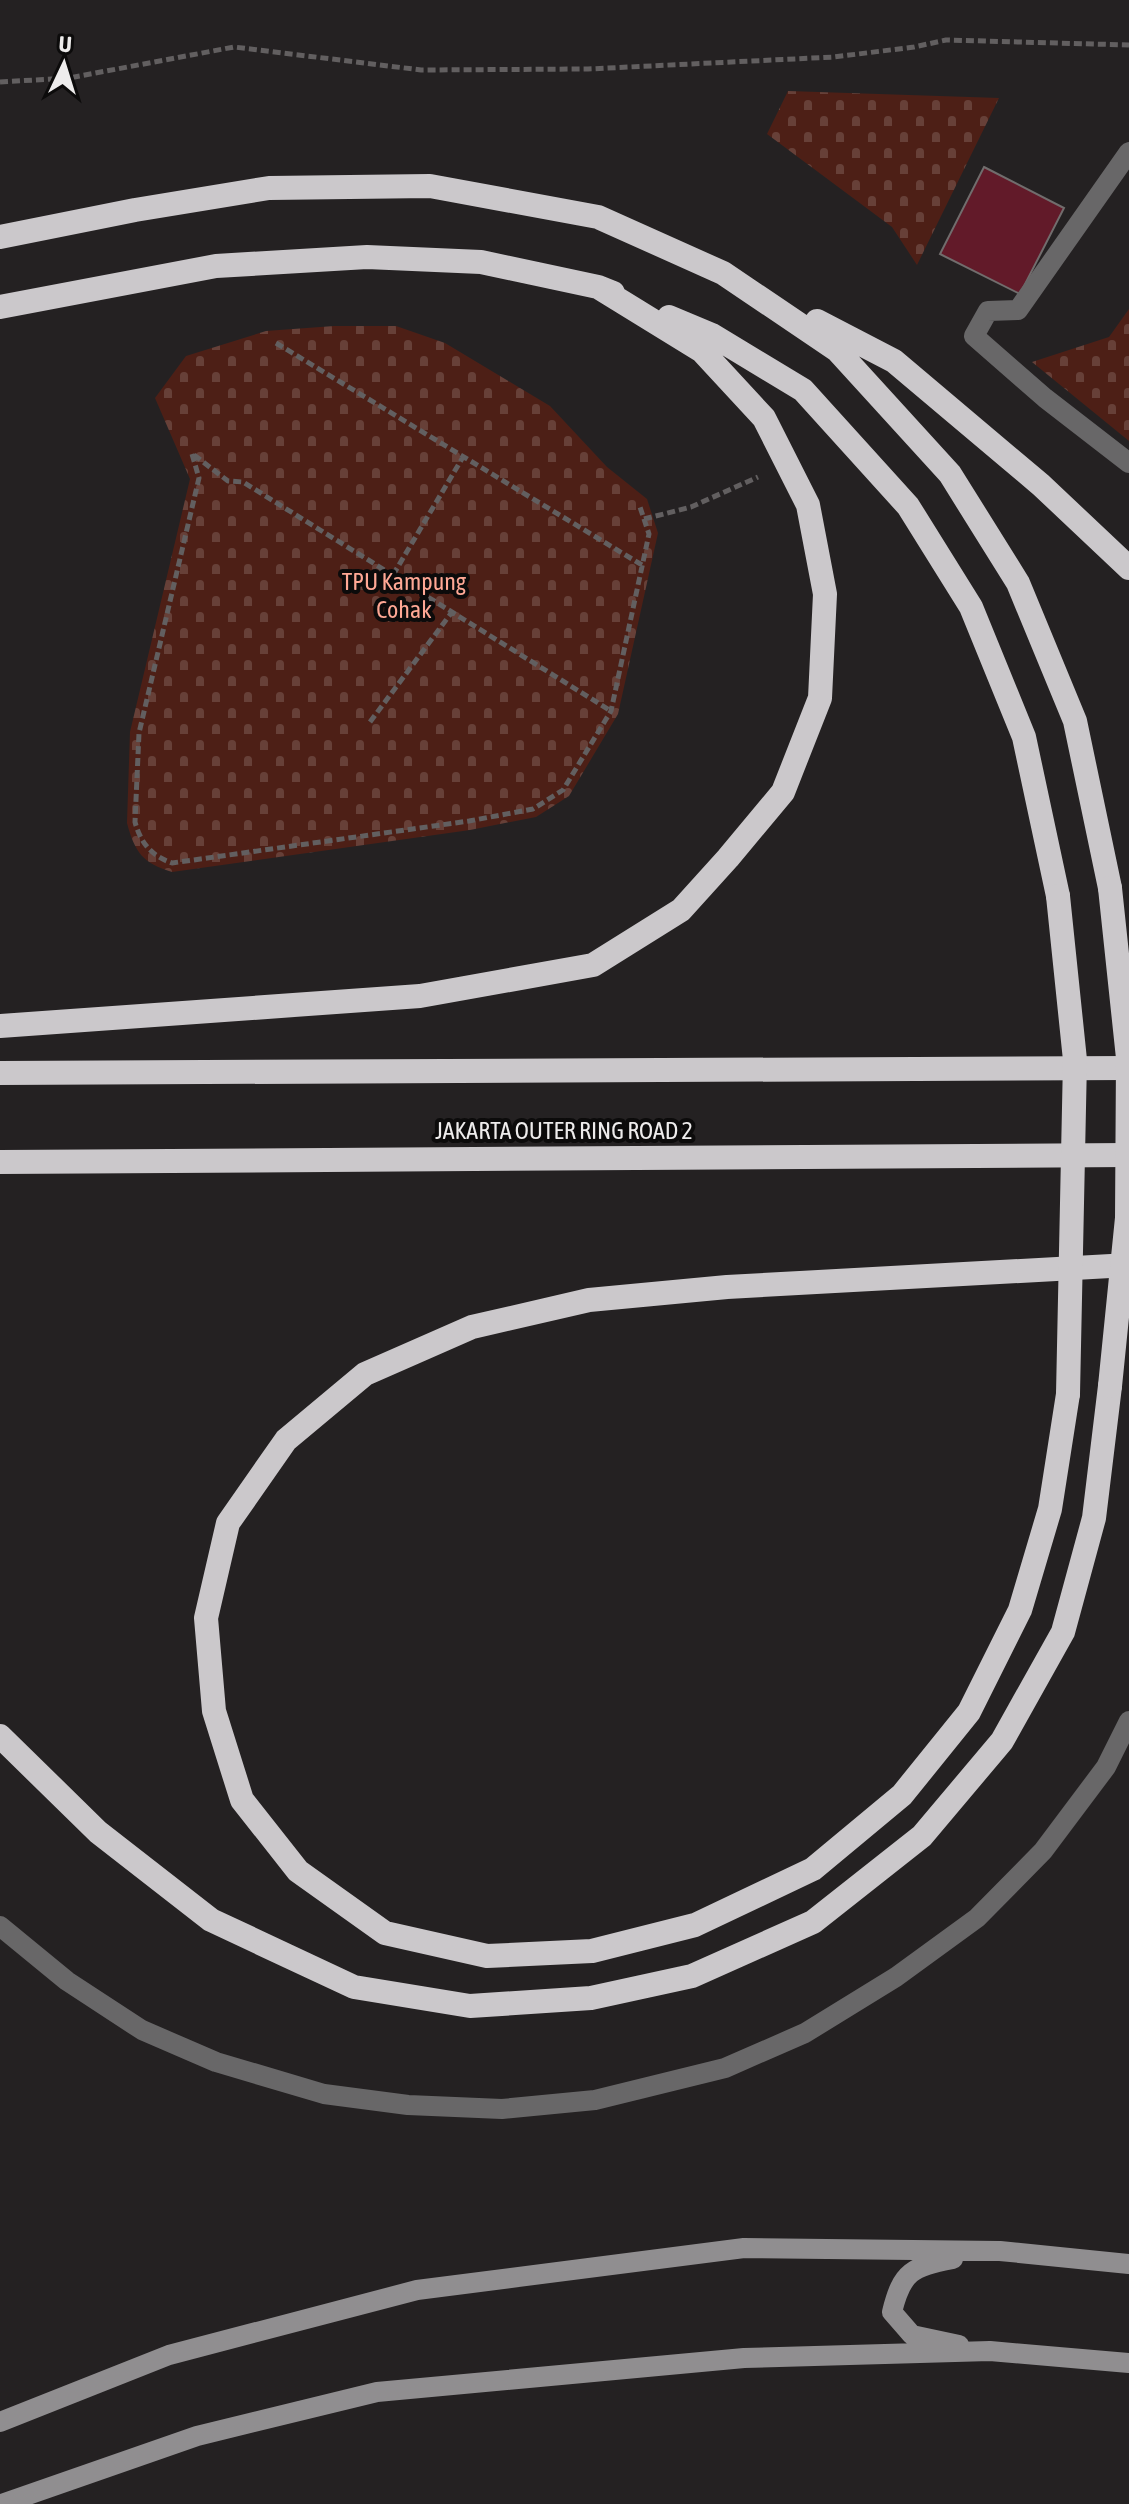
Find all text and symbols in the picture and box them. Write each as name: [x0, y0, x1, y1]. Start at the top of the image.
north arrow: [24, 24, 104, 104]
text: U: [58, 31, 73, 57]
park label: TPU Kampung Cohak: [342, 568, 467, 623]
street label: JAKARTA OUTER RING ROAD 2: [435, 1117, 693, 1144]

